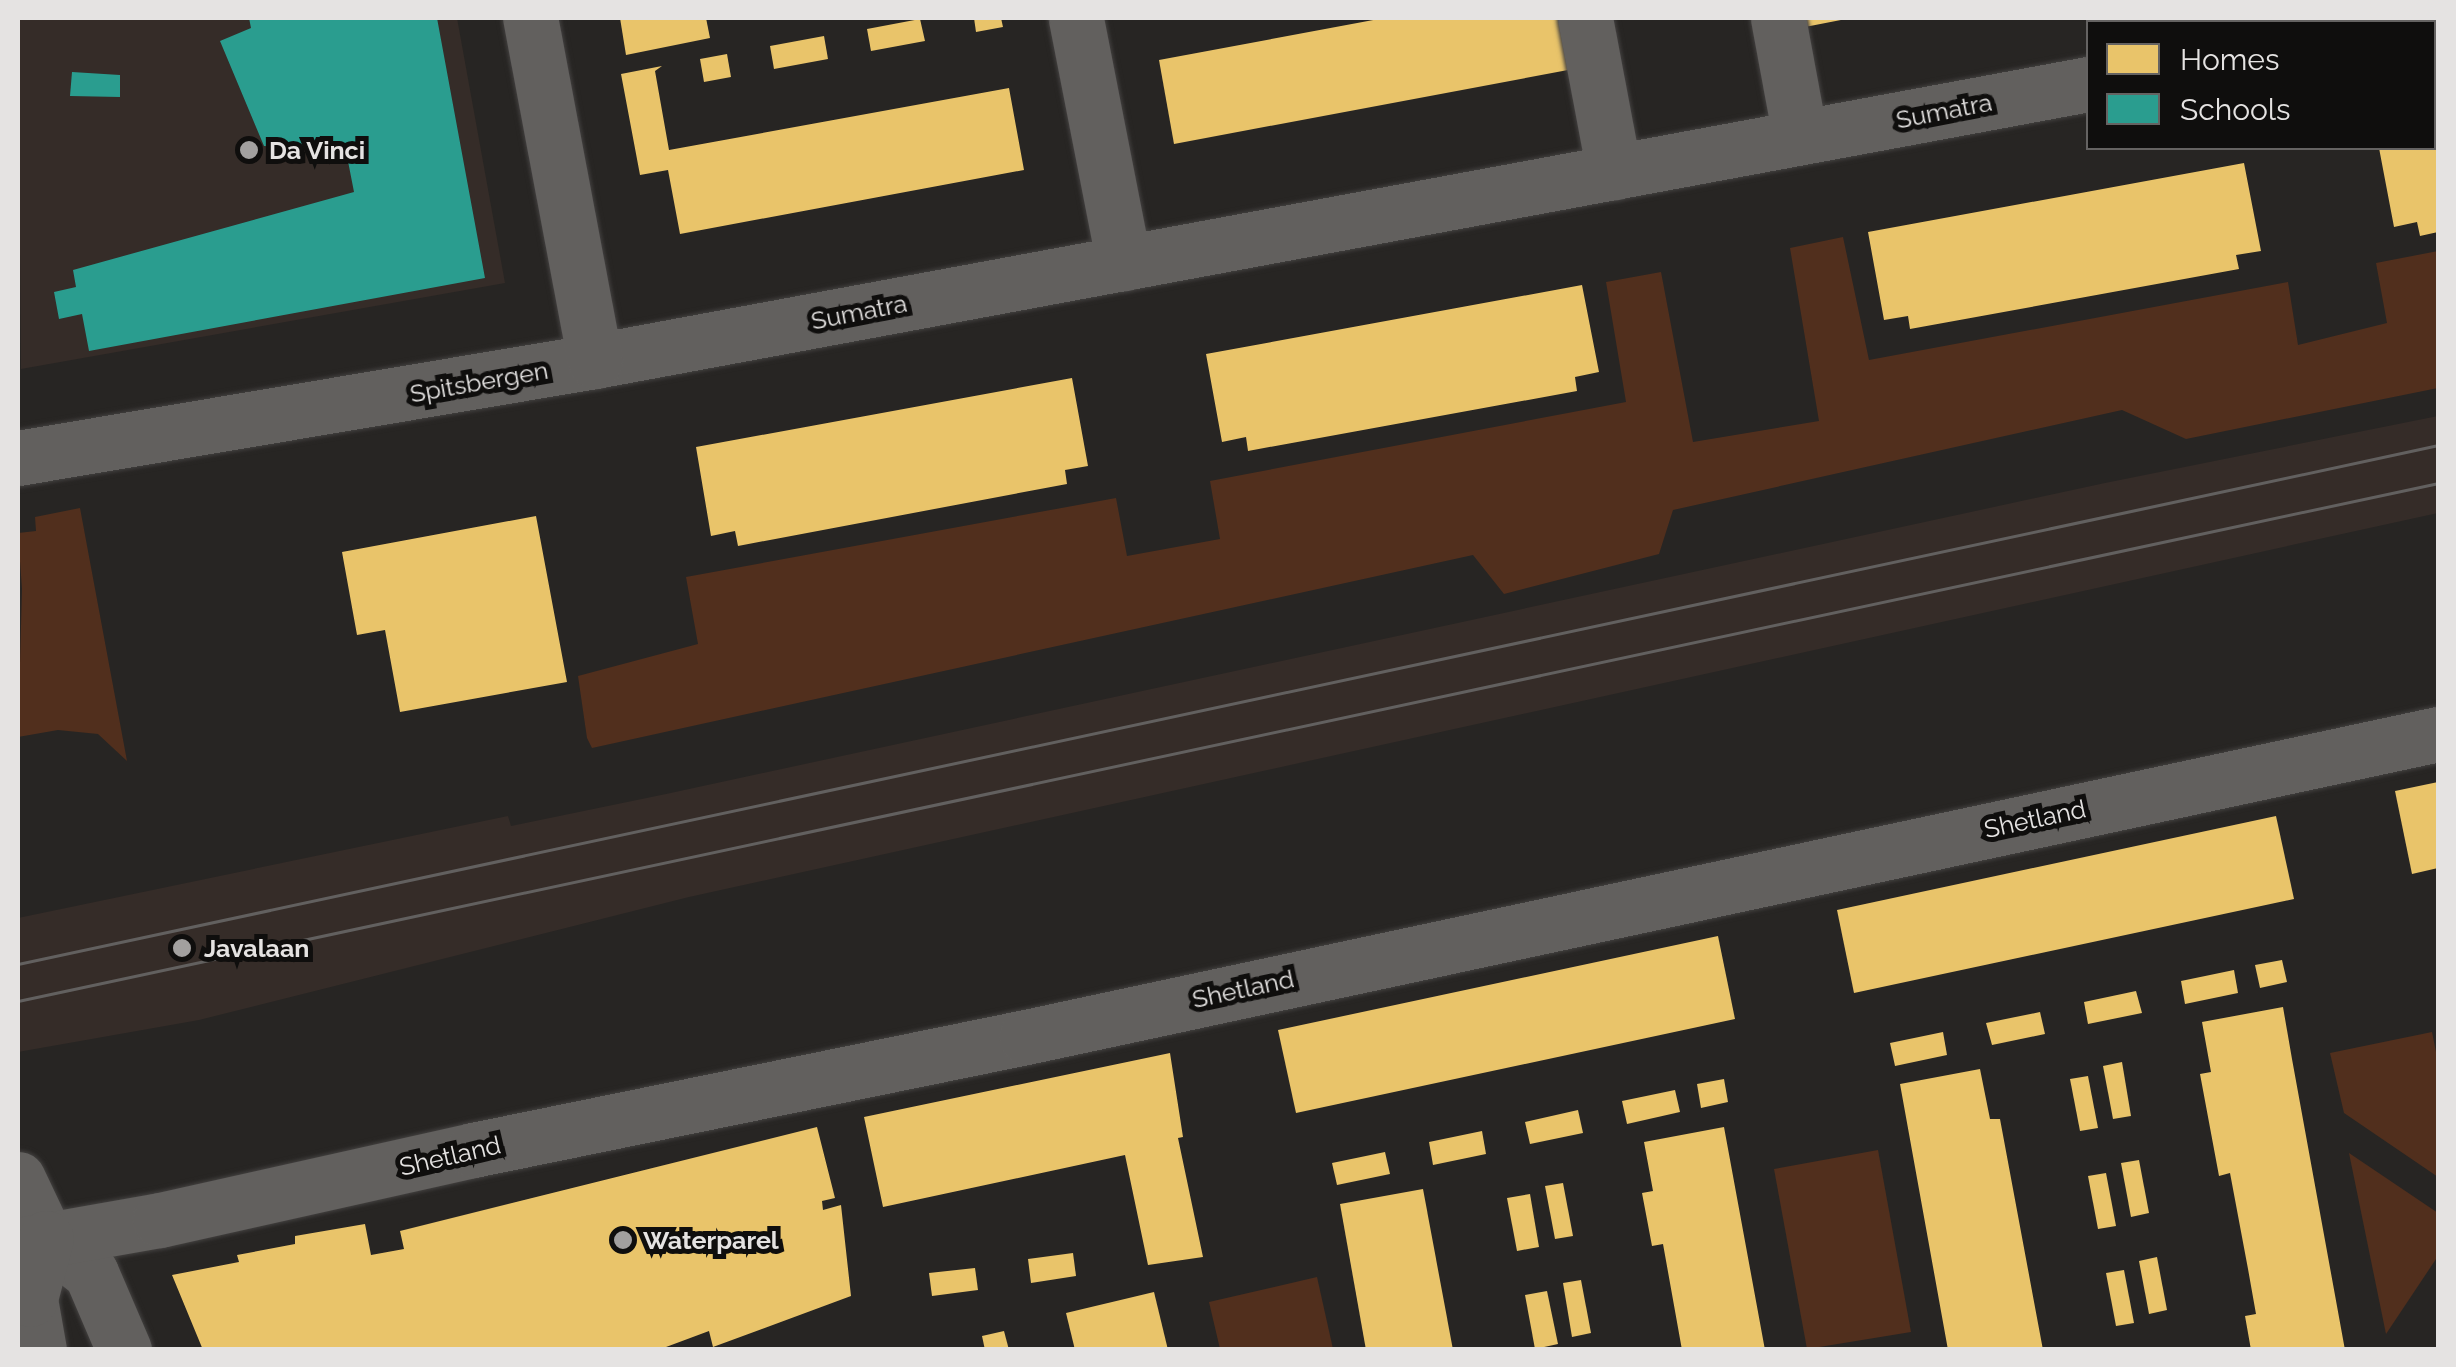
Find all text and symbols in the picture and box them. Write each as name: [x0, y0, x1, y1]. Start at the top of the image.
legend: [2086, 20, 2436, 150]
text: Homes: [2180, 42, 2279, 77]
street label: Sumatra: [1893, 87, 1995, 135]
text: Schools: [2180, 92, 2291, 127]
place label: Da Vinci: [269, 135, 366, 165]
marker: Da Vinci: [238, 139, 260, 161]
street label: Sumatra: [808, 288, 910, 336]
street label: Spitsbergen: [408, 355, 550, 409]
street label: Shetland: [1981, 794, 2089, 844]
place label: Javalaan: [204, 933, 309, 963]
marker: Javalaan: [169, 935, 195, 961]
street label: Shetland: [1189, 964, 1297, 1014]
street label: Shetland: [396, 1130, 504, 1182]
place label: Waterparel: [643, 1225, 779, 1255]
marker: Waterparel: [612, 1229, 634, 1251]

